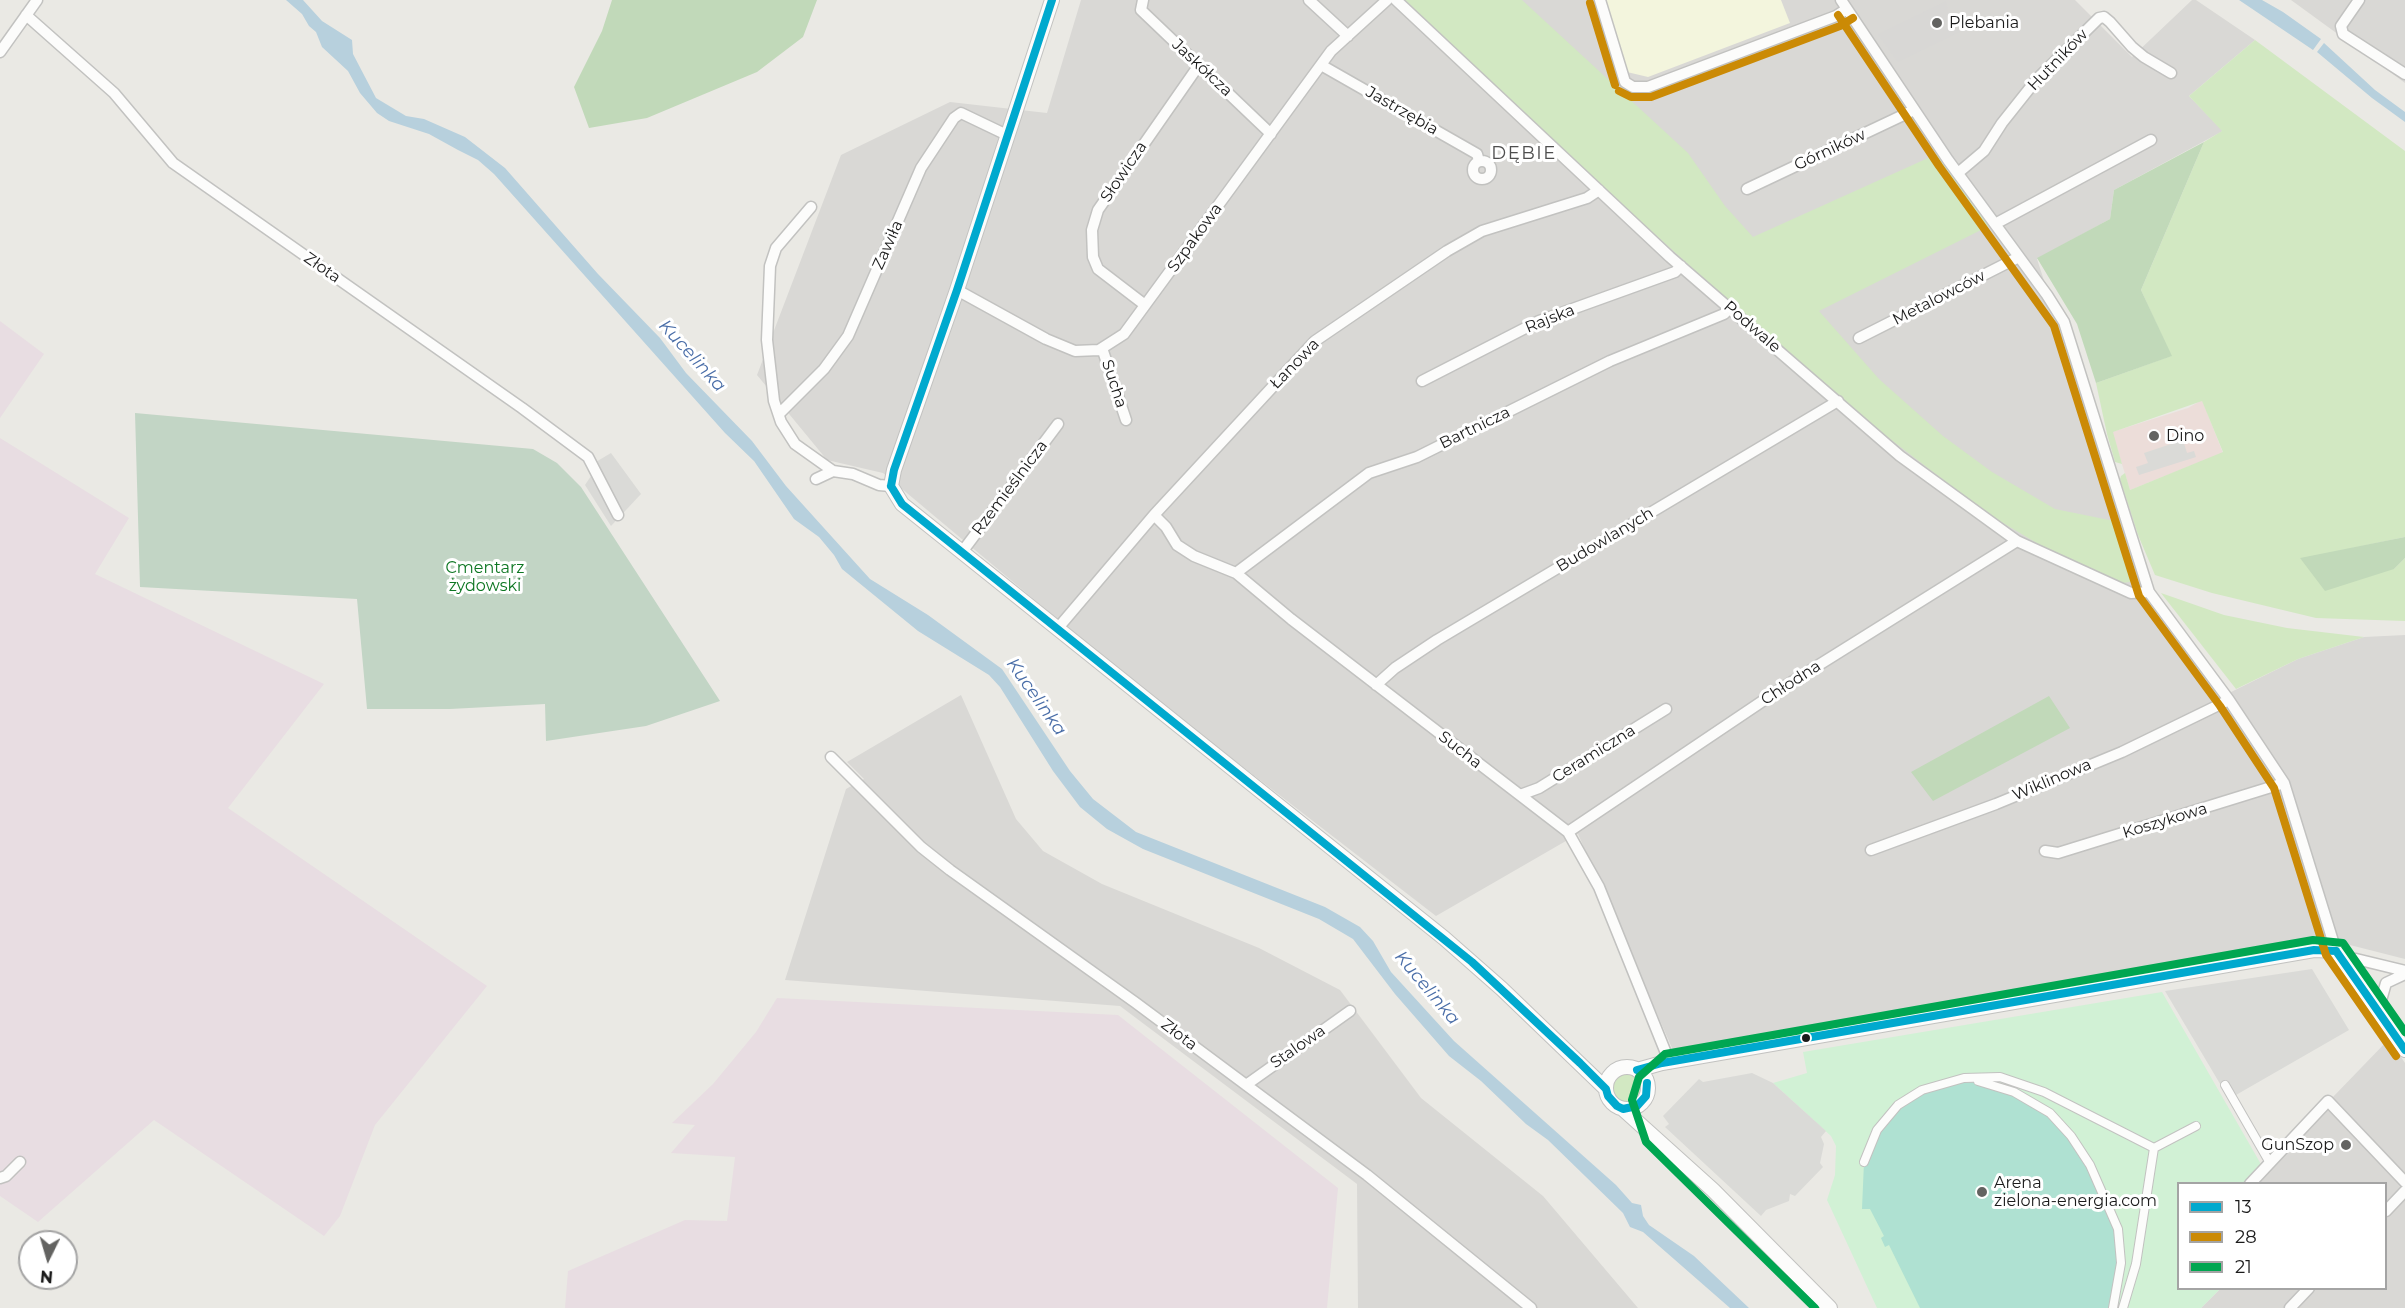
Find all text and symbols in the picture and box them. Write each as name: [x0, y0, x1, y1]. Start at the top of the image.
place label: Plebania: [1949, 13, 2019, 33]
marker: Plebania: [1930, 16, 1944, 30]
street label: Hutników: [2024, 25, 2092, 95]
street label: Jaskółcza: [1168, 35, 1236, 101]
street label: Jastrzębia: [1362, 83, 1442, 139]
street label: Górników: [1791, 125, 1869, 175]
street label: Słowicza: [1097, 138, 1151, 206]
district label: DĘBIE: [1491, 143, 1557, 165]
street label: Szpakowa: [1164, 200, 1226, 276]
street label: Zawiła: [869, 217, 907, 273]
street label: Złota: [300, 249, 344, 287]
street label: Metalowców: [1890, 266, 1988, 330]
street label: Podwale: [1720, 297, 1784, 357]
street label: Rajska: [1522, 300, 1578, 338]
water label: Kucelinka: [654, 315, 730, 397]
street label: Łanowa: [1266, 335, 1324, 393]
street label: Sucha: [1097, 357, 1131, 411]
street label: Bartnicza: [1437, 403, 1513, 453]
place label: Dino: [2166, 426, 2204, 446]
marker: Dino: [2147, 429, 2161, 443]
street label: Rzemieślnicza: [968, 437, 1052, 539]
street label: Budowlanych: [1553, 503, 1657, 577]
park label: Cmentarz żydowski: [445, 558, 525, 596]
water label: Kucelinka: [1001, 654, 1071, 740]
street label: Chłodna: [1757, 656, 1825, 710]
street label: Ceramiczna: [1549, 721, 1639, 787]
street label: Sucha: [1434, 727, 1486, 773]
street label: Wiklinowa: [2010, 755, 2094, 805]
street label: Koszykowa: [2120, 799, 2210, 843]
water label: Kucelinka: [1390, 947, 1464, 1029]
street label: Złota: [1157, 1015, 1201, 1055]
street label: Stalowa: [1267, 1021, 1329, 1073]
unlabelled marker: [1800, 1032, 1812, 1044]
place label: GunSzop: [2261, 1135, 2334, 1155]
marker: GunSzop: [2339, 1138, 2353, 1152]
place label: Arena zielona-energia.com: [1994, 1173, 2157, 1211]
legend: [2177, 1182, 2387, 1290]
marker: Arena zielona-energia.com: [1975, 1185, 1989, 1199]
text: 13: [2235, 1196, 2252, 1218]
text: 28: [2235, 1226, 2257, 1248]
north arrow: [18, 1230, 78, 1290]
text: 21: [2235, 1256, 2252, 1278]
text: N: [39, 1266, 54, 1286]

